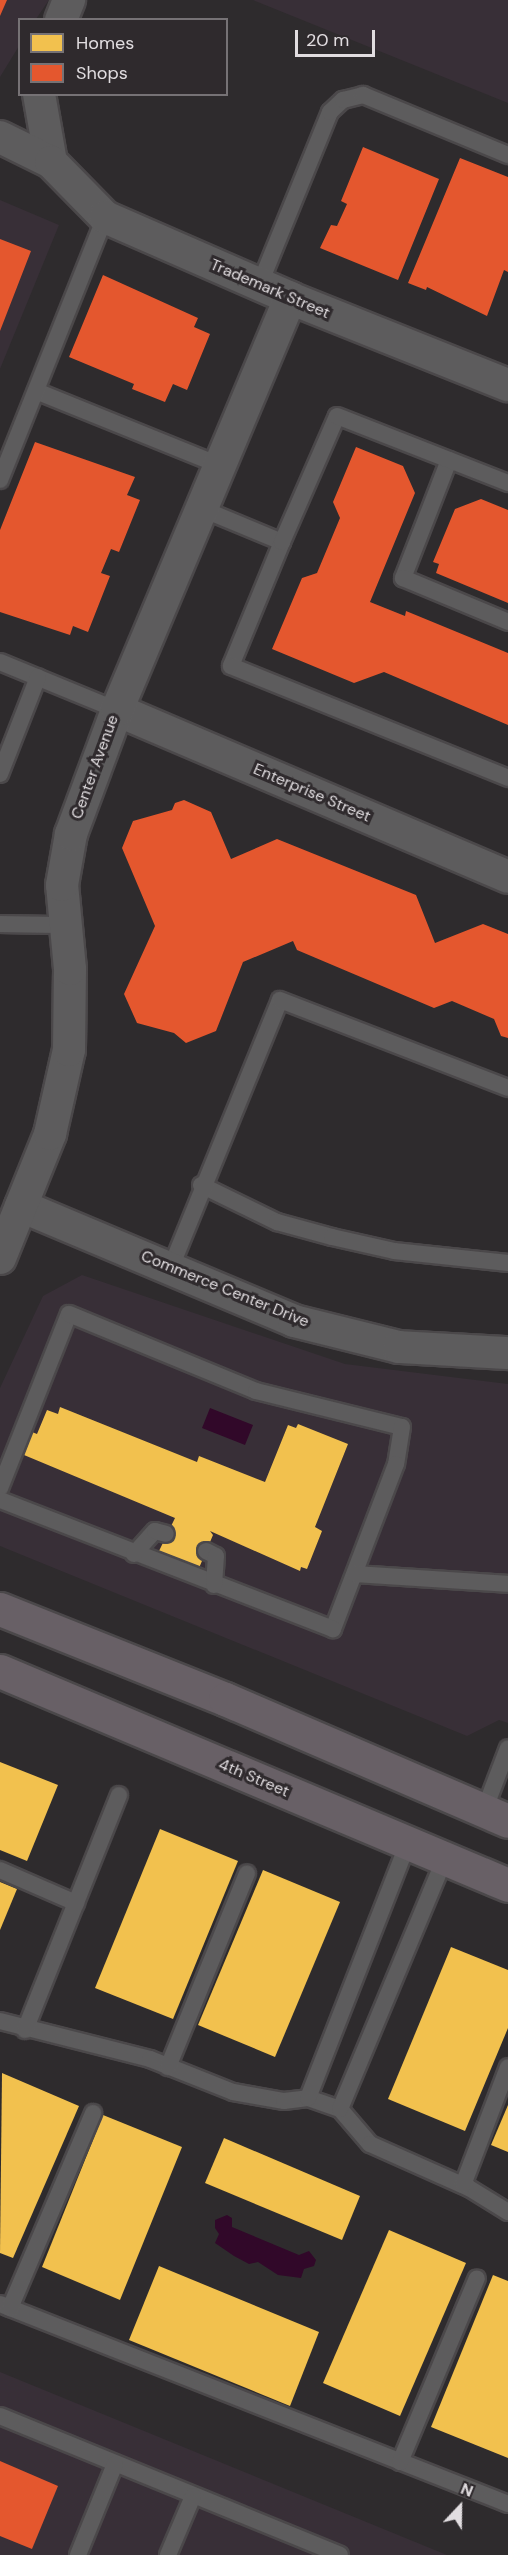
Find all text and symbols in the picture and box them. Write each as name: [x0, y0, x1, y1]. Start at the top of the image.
legend: [18, 18, 228, 96]
scale bar: [298, 18, 378, 56]
text: 20 m: [306, 28, 349, 52]
text: Homes: [76, 31, 134, 55]
text: Shops: [76, 61, 128, 85]
street label: Trademark Street: [207, 255, 333, 323]
street label: Center Avenue: [67, 712, 123, 822]
street label: Enterprise Street: [250, 760, 374, 826]
street label: Commerce Center Drive: [138, 1246, 312, 1332]
street label: 4th Street: [216, 1755, 292, 1801]
north arrow: [430, 2477, 490, 2537]
text: N: [458, 2478, 476, 2502]

